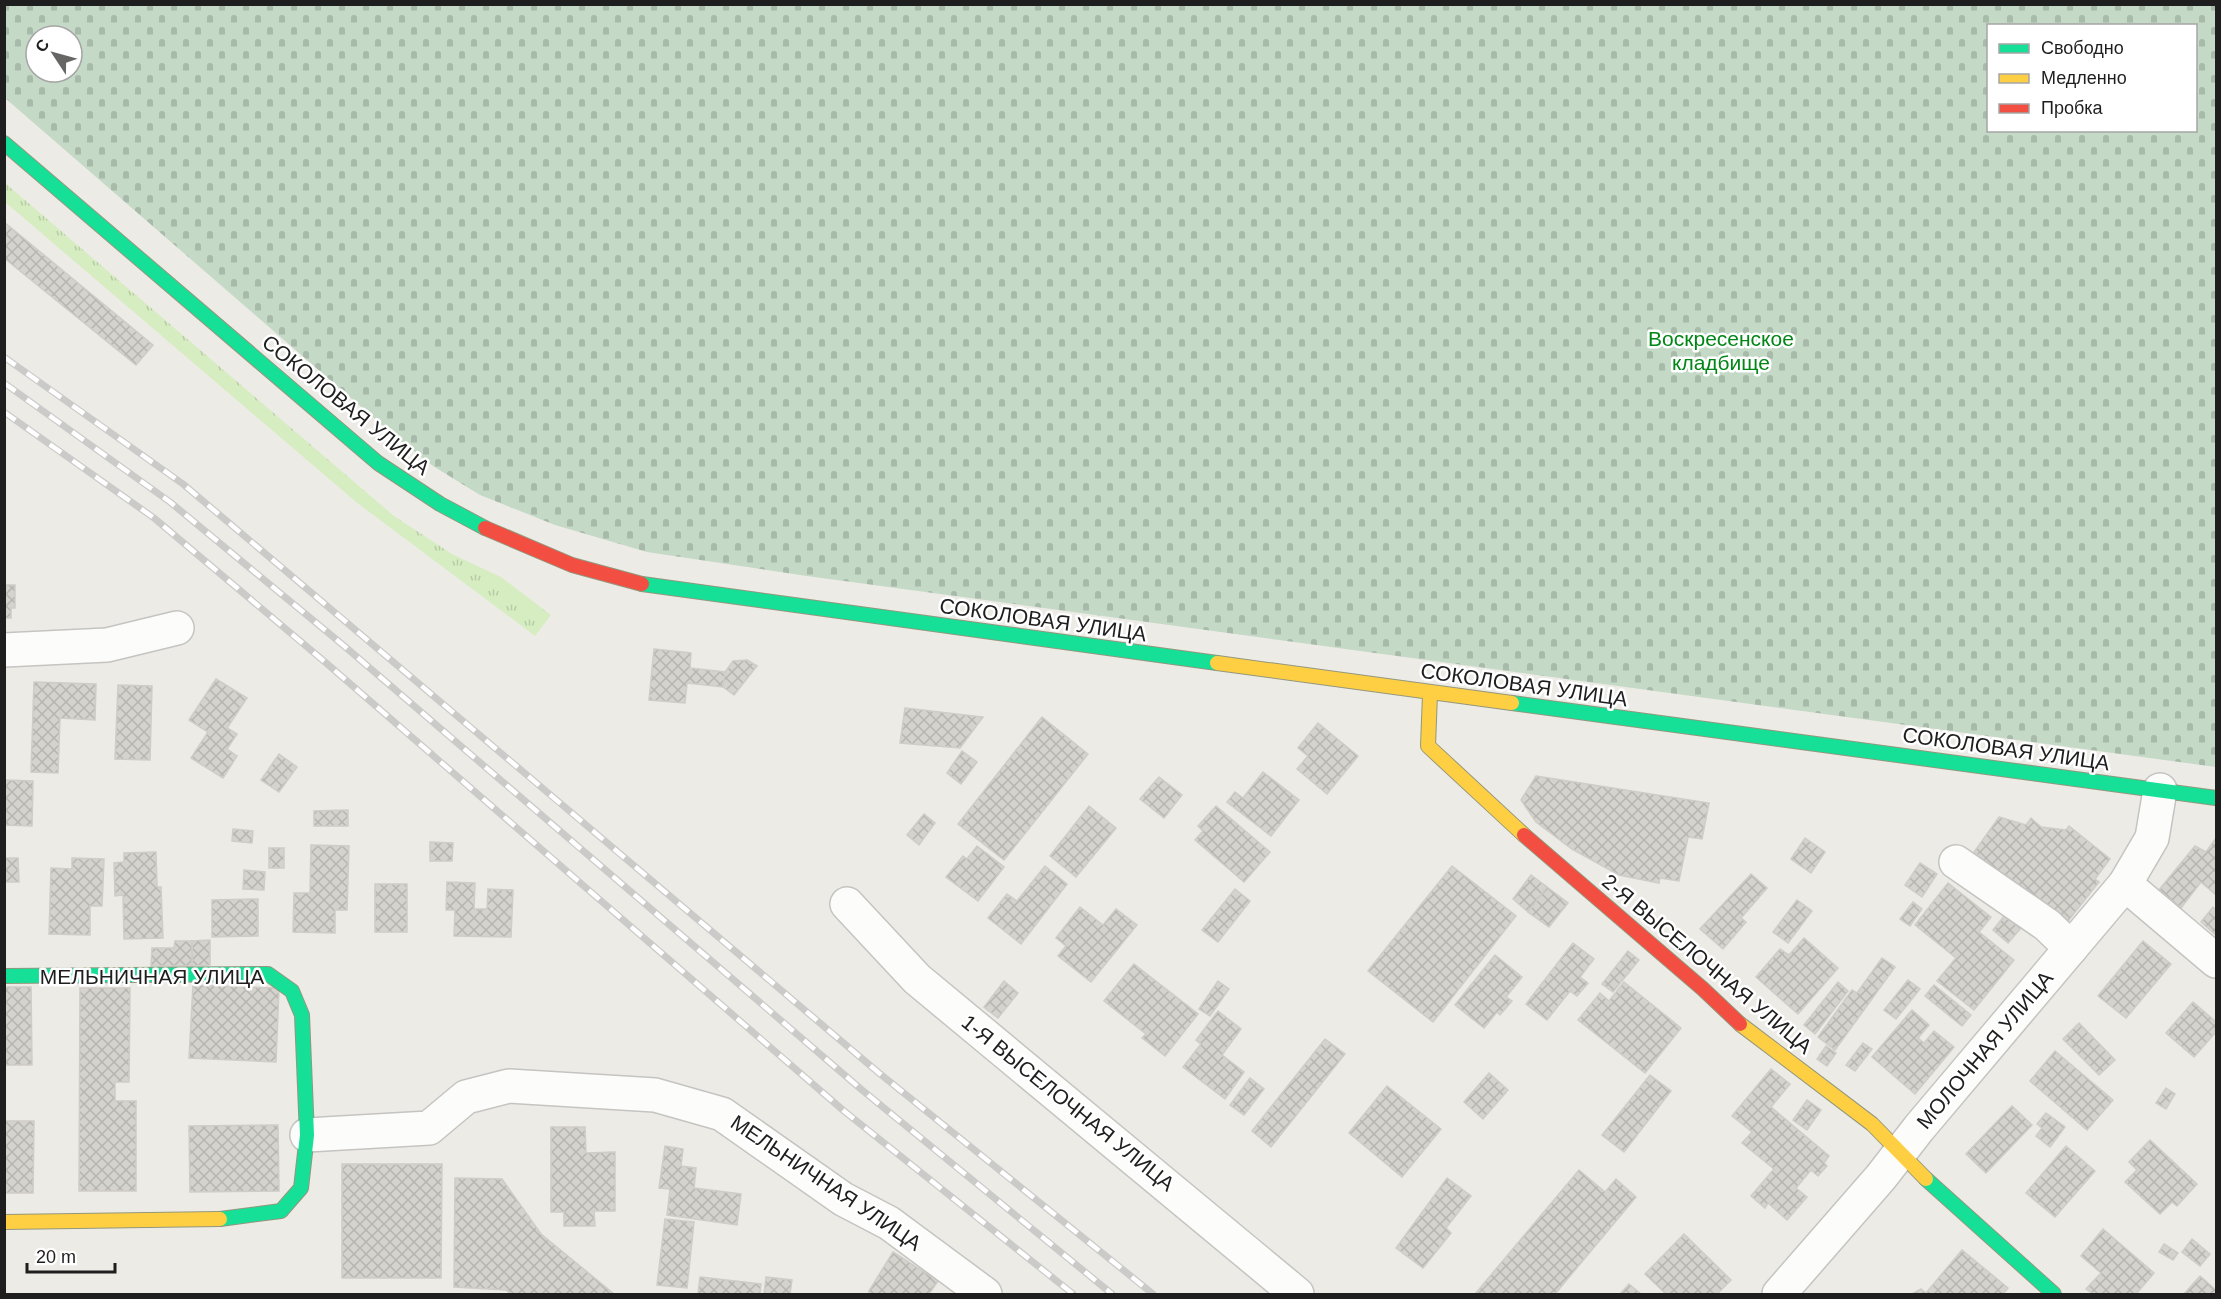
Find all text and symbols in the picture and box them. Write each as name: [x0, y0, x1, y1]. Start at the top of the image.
north arrow: [24, 24, 84, 84]
legend: [1987, 24, 2197, 132]
text: С: [32, 35, 53, 55]
text: Свободно: [2041, 38, 2124, 58]
text: Медленно: [2041, 68, 2127, 88]
text: Пробка: [2041, 98, 2104, 118]
park label: Воскресенское кладбище: [1648, 327, 1794, 374]
street label: СОКОЛОВАЯ УЛИЦА: [258, 330, 435, 479]
street label: СОКОЛОВАЯ УЛИЦА: [938, 594, 1148, 645]
street label: СОКОЛОВАЯ УЛИЦА: [1419, 659, 1629, 710]
street label: СОКОЛОВАЯ УЛИЦА: [1901, 723, 2111, 774]
street label: 2-Я ВЫСЕЛОЧНАЯ УЛИЦА: [1598, 869, 1817, 1058]
street label: МЕЛЬНИЧНАЯ УЛИЦА: [40, 965, 264, 988]
street label: МОЛОЧНАЯ УЛИЦА: [1912, 966, 2057, 1133]
street label: 1-Я ВЫСЕЛОЧНАЯ УЛИЦА: [958, 1010, 1179, 1195]
street label: МЕЛЬНИЧНАЯ УЛИЦА: [727, 1110, 926, 1255]
scale bar: [27, 1236, 116, 1274]
text: 20 m: [36, 1247, 76, 1267]

